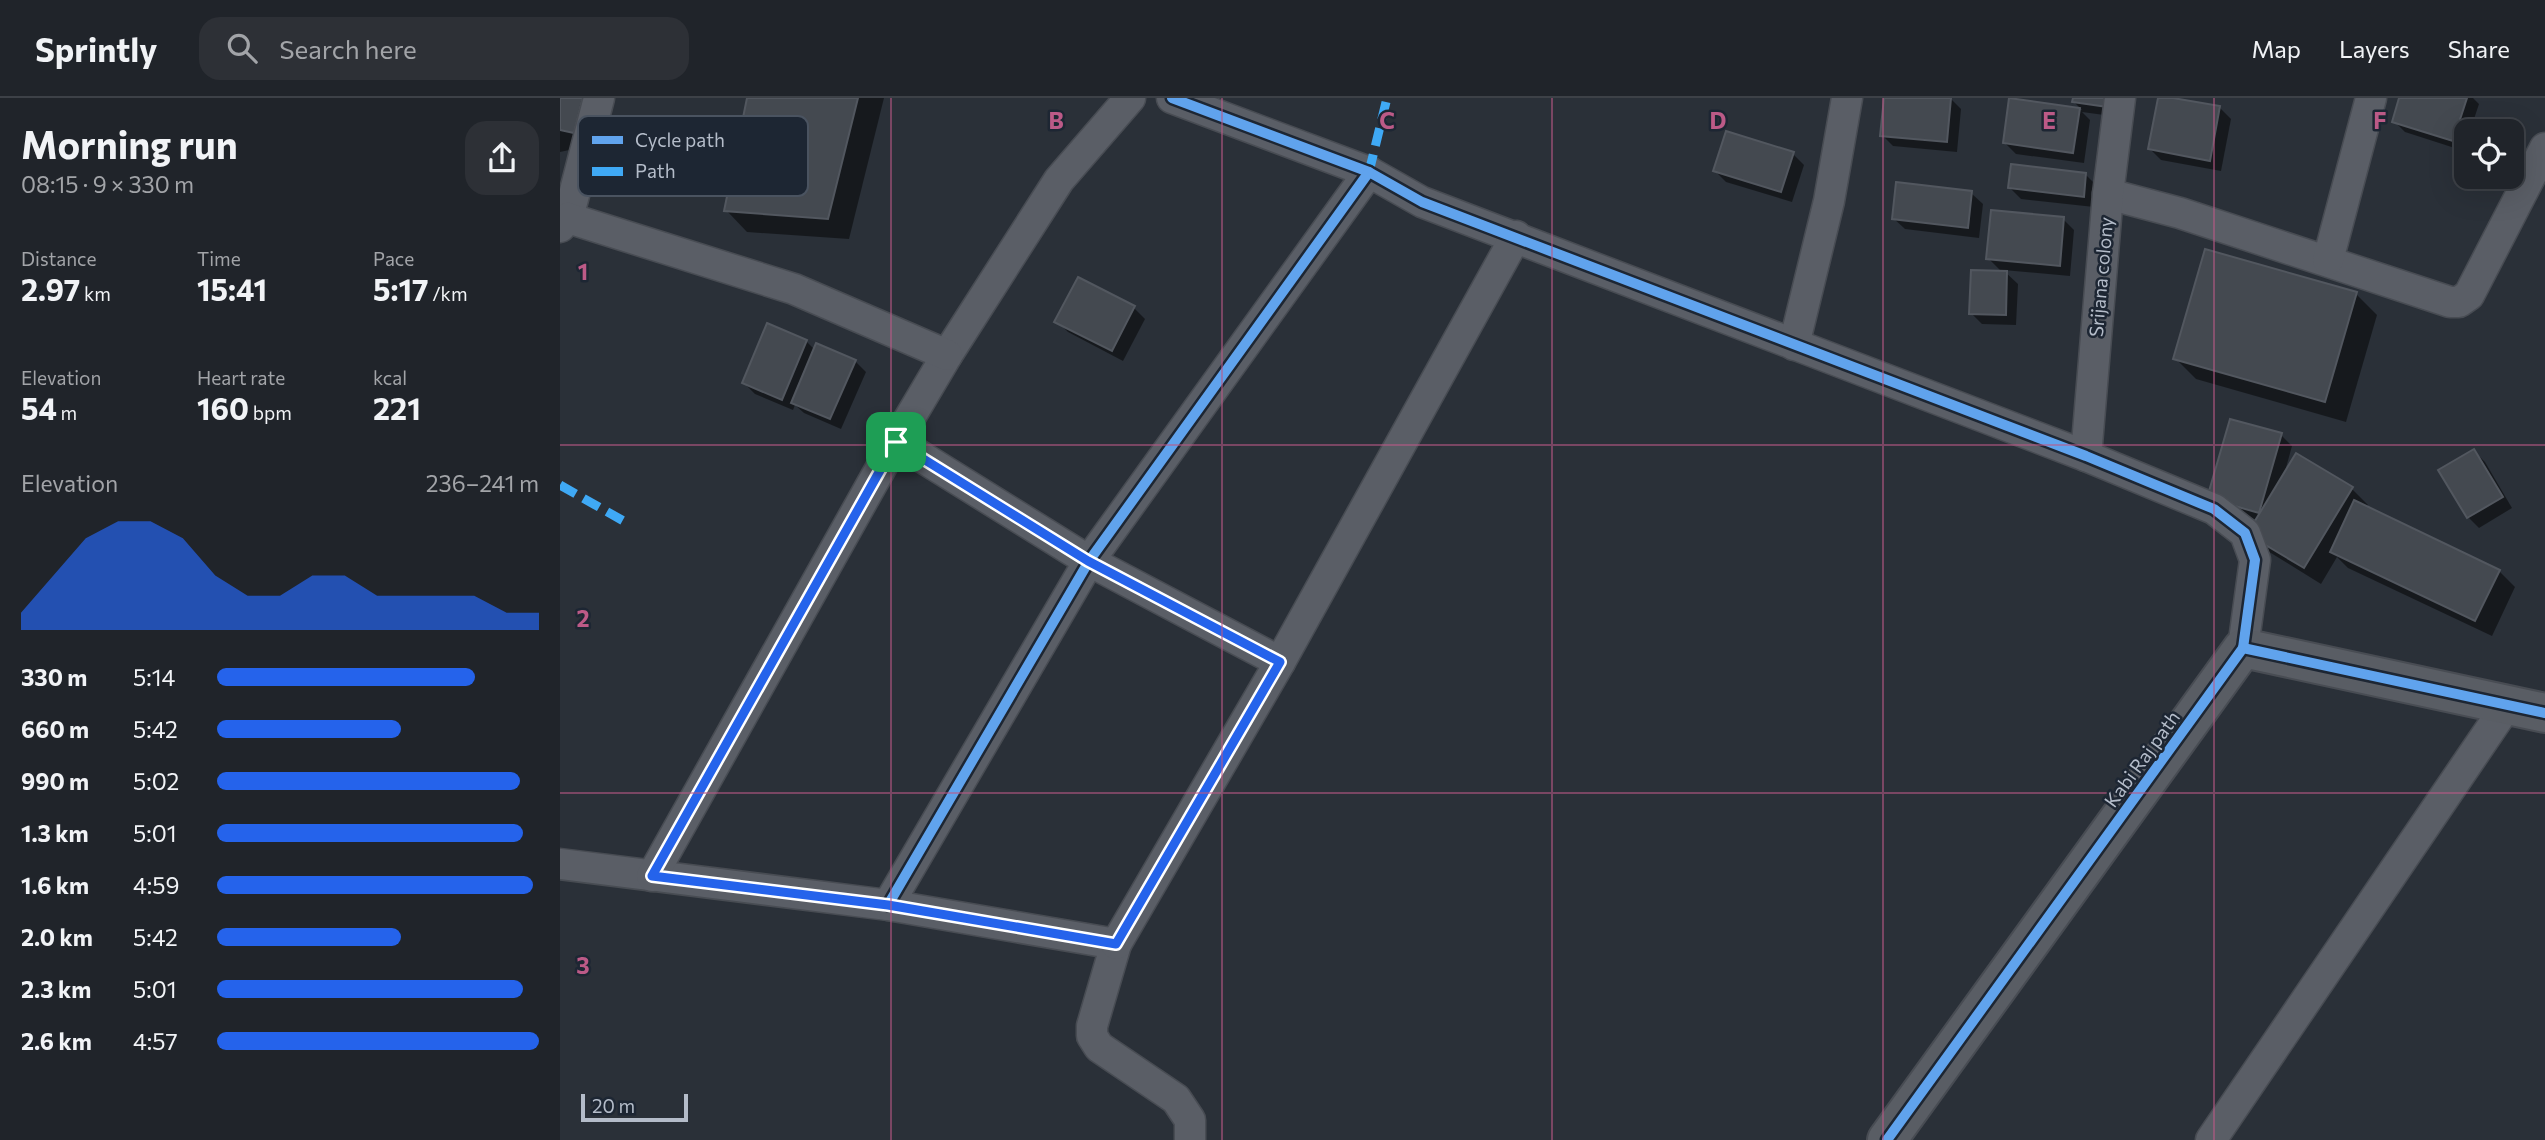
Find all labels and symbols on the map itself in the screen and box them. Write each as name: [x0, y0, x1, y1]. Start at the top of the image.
text: B: [1048, 106, 1064, 134]
text: C: [1379, 106, 1395, 134]
text: D: [1710, 106, 1727, 134]
text: E: [2042, 106, 2056, 134]
text: F: [2373, 106, 2387, 134]
legend: [578, 116, 808, 196]
text: Cycle path: [635, 128, 725, 151]
text: Path: [635, 159, 676, 182]
street label: Srijana colony: [2084, 216, 2117, 338]
text: 1: [578, 257, 588, 285]
pin: [866, 412, 926, 472]
text: 2: [576, 604, 590, 632]
street label: Kabi Raj path: [2099, 706, 2184, 811]
text: 3: [576, 951, 590, 979]
scale bar: [581, 1091, 688, 1123]

